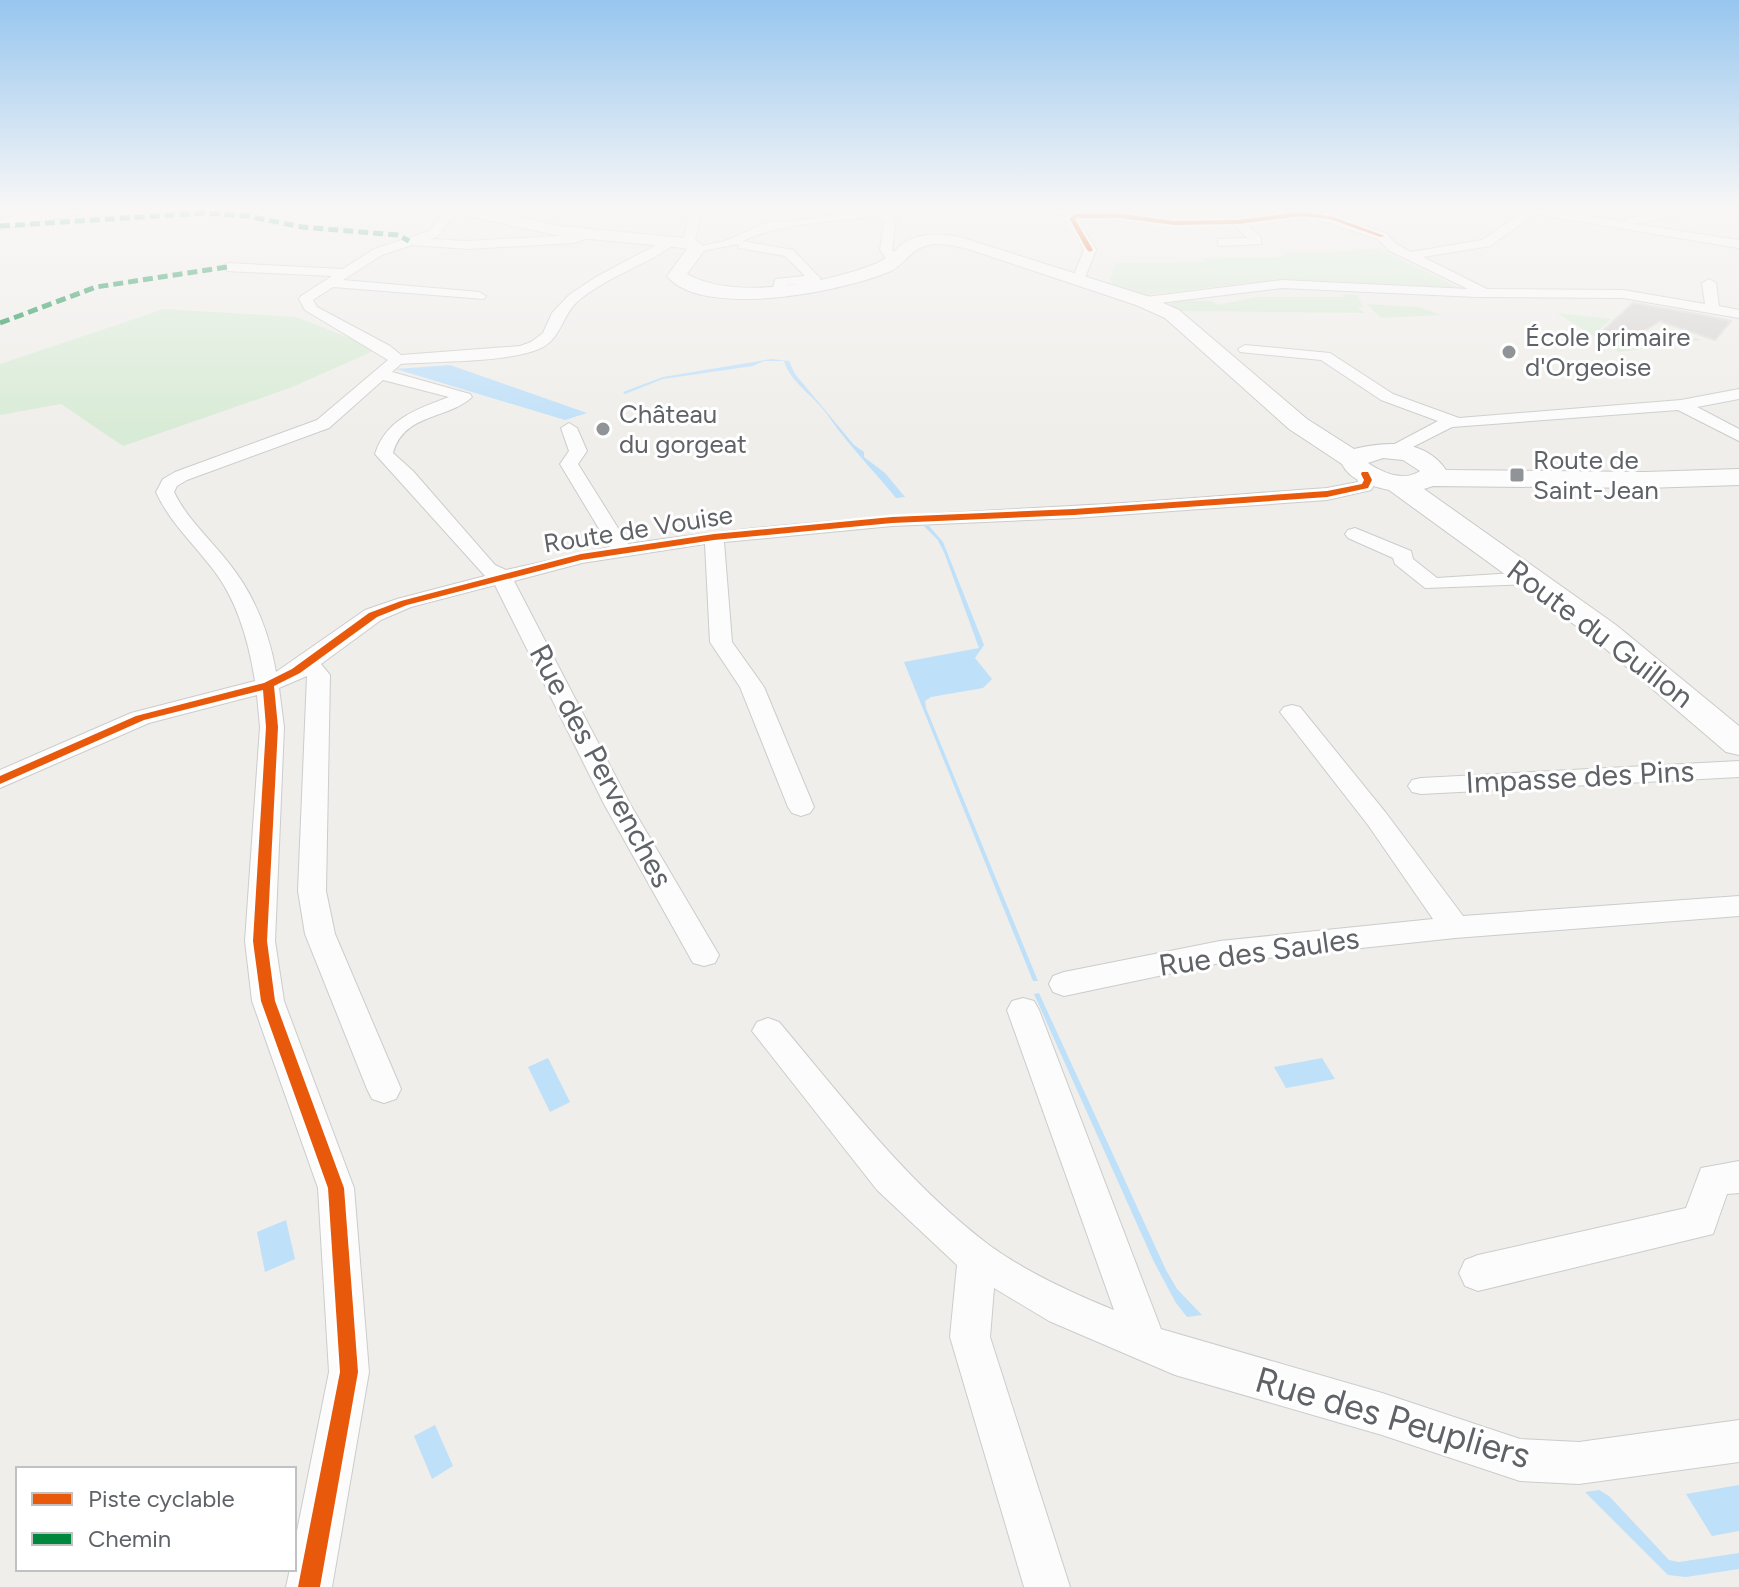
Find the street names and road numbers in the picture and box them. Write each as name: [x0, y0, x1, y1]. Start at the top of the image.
street label: Route de Vouise: [541, 498, 735, 560]
street label: Route du Guillon: [1500, 552, 1701, 716]
street label: Rue des Pervenches: [522, 638, 681, 894]
street label: Impasse des Pins: [1465, 752, 1695, 801]
street label: Rue des Saules: [1156, 919, 1362, 984]
street label: Rue des Peupliers: [1250, 1358, 1535, 1477]

